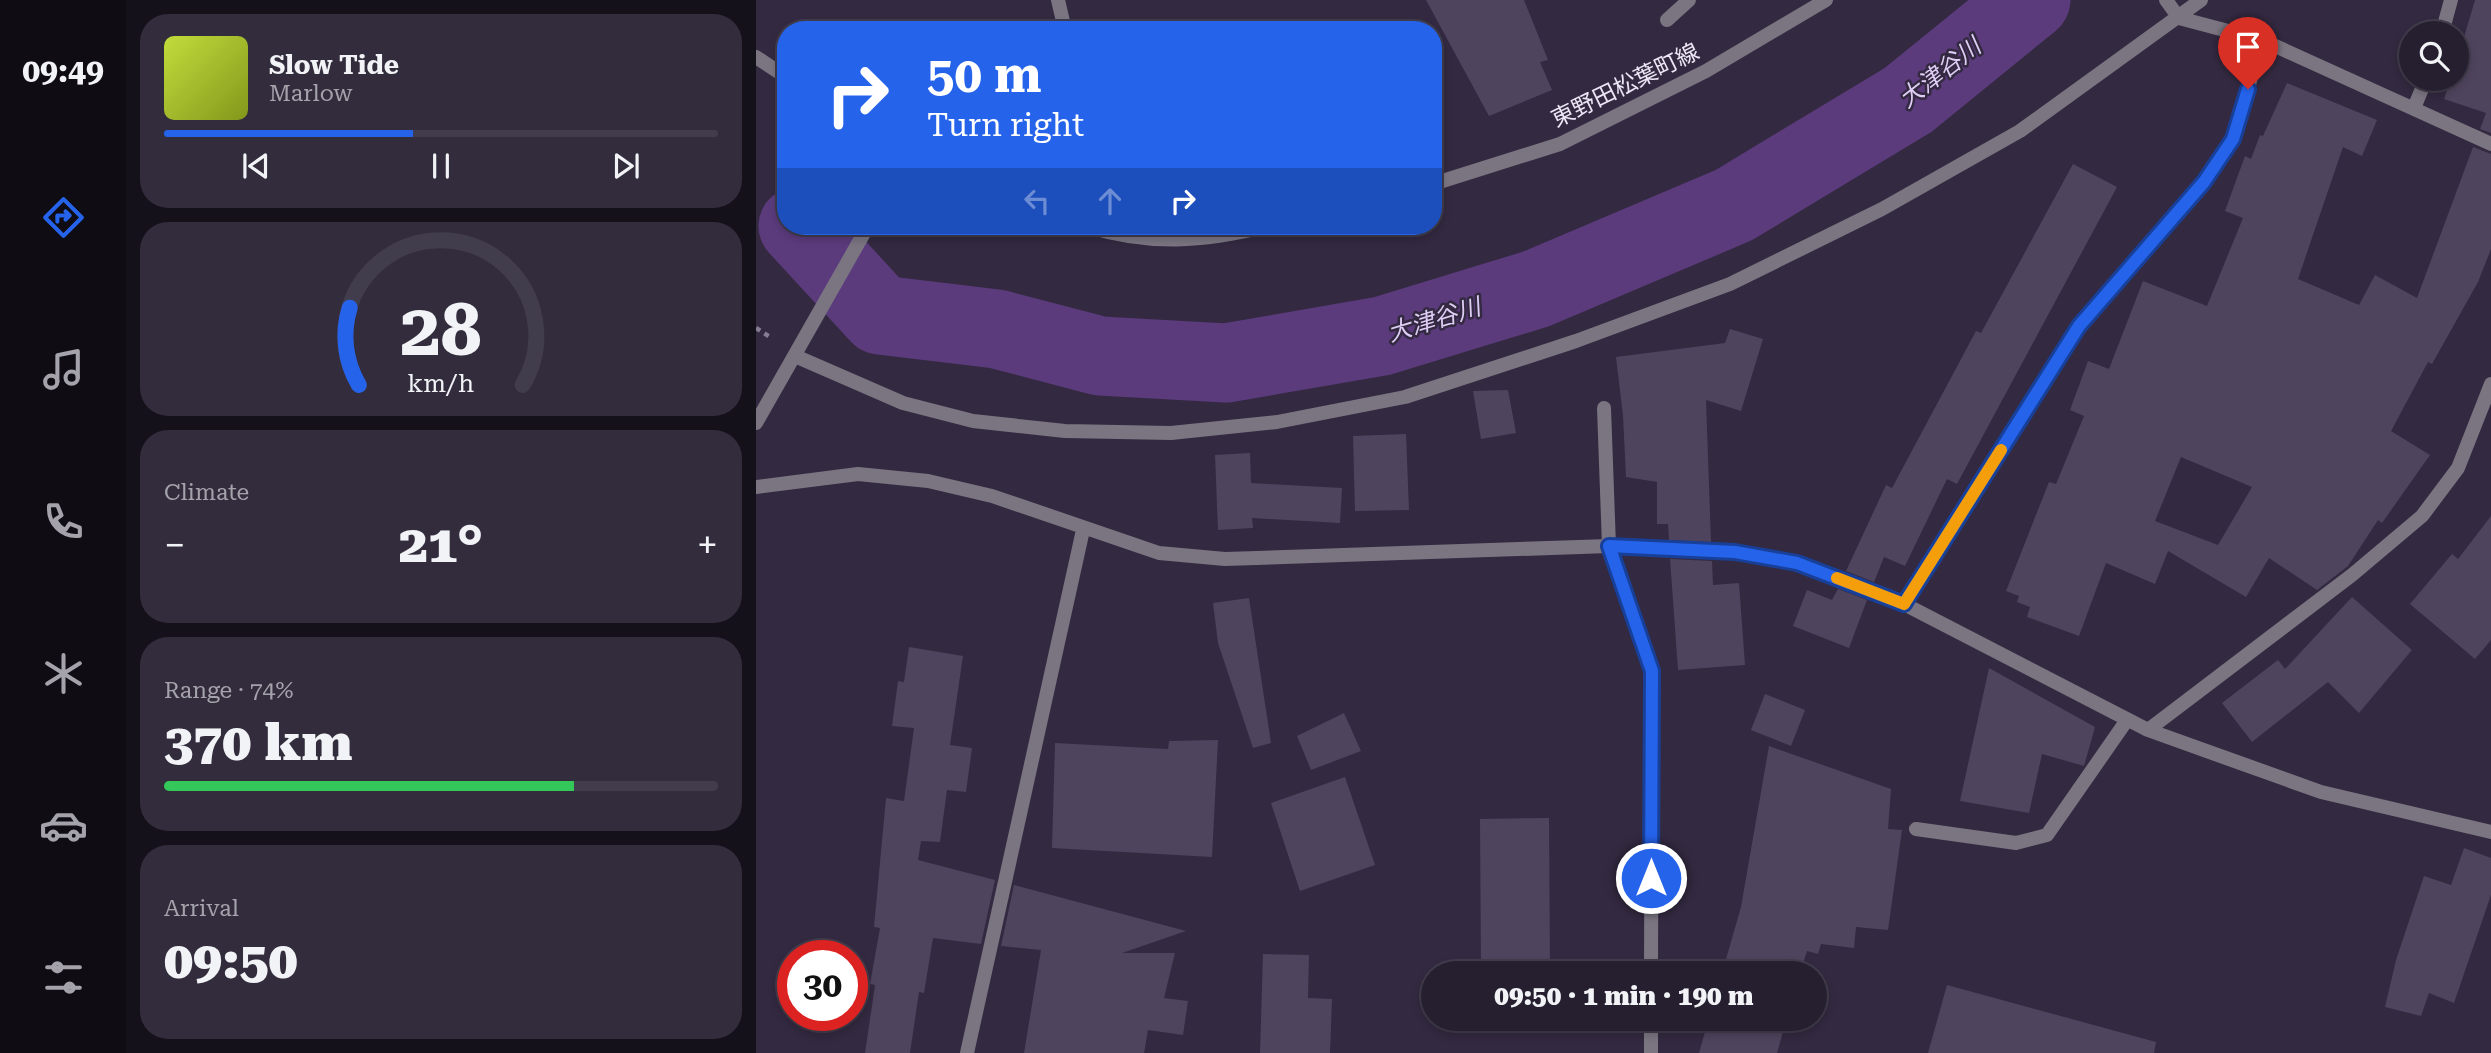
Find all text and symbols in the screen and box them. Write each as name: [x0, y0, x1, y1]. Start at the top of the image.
pin: [2218, 17, 2278, 89]
map controls: [2399, 21, 2469, 91]
button: search: [2399, 21, 2469, 91]
icon: arrive: [2229, 28, 2267, 66]
water label: 大津谷川: [1894, 31, 1989, 114]
street label: 東野田松葉町線: [1547, 38, 1703, 133]
text: 50 m: [927, 47, 1042, 104]
icon: right: [812, 49, 903, 140]
text: Slow Tide: [269, 50, 399, 80]
text: 09:49: [22, 52, 104, 90]
text: Marlow: [269, 80, 352, 107]
text: Turn right: [927, 106, 1084, 144]
icon: previous: [237, 147, 275, 185]
icon: pause: [422, 147, 460, 185]
icon: next: [607, 147, 645, 185]
icon: left: [1018, 182, 1056, 220]
icon: ahead: [1091, 182, 1129, 220]
icon: right: [1164, 182, 1202, 220]
icon: directions: [39, 193, 88, 242]
text: 28: [400, 288, 482, 373]
water label: 大津谷川: [1384, 292, 1487, 347]
icon: music: [39, 345, 88, 394]
text: km/h: [408, 368, 474, 397]
text: Climate: [164, 479, 249, 506]
icon: phone: [39, 497, 88, 546]
text: 21°: [399, 514, 483, 575]
text: −: [164, 523, 185, 567]
text: +: [697, 523, 718, 567]
icon: climate: [39, 649, 88, 698]
text: Range · 74%: [164, 677, 293, 704]
text: 370 km: [164, 712, 352, 773]
icon: car: [39, 801, 88, 850]
position arrow: [1614, 841, 1688, 915]
text: Arrival: [164, 895, 239, 922]
text: 09:50: [164, 930, 298, 991]
speed limit sign: 30: [777, 940, 868, 1031]
icon: filters: [39, 953, 88, 1002]
text: 09:50 · 1 min · 190 m: [1494, 981, 1754, 1011]

